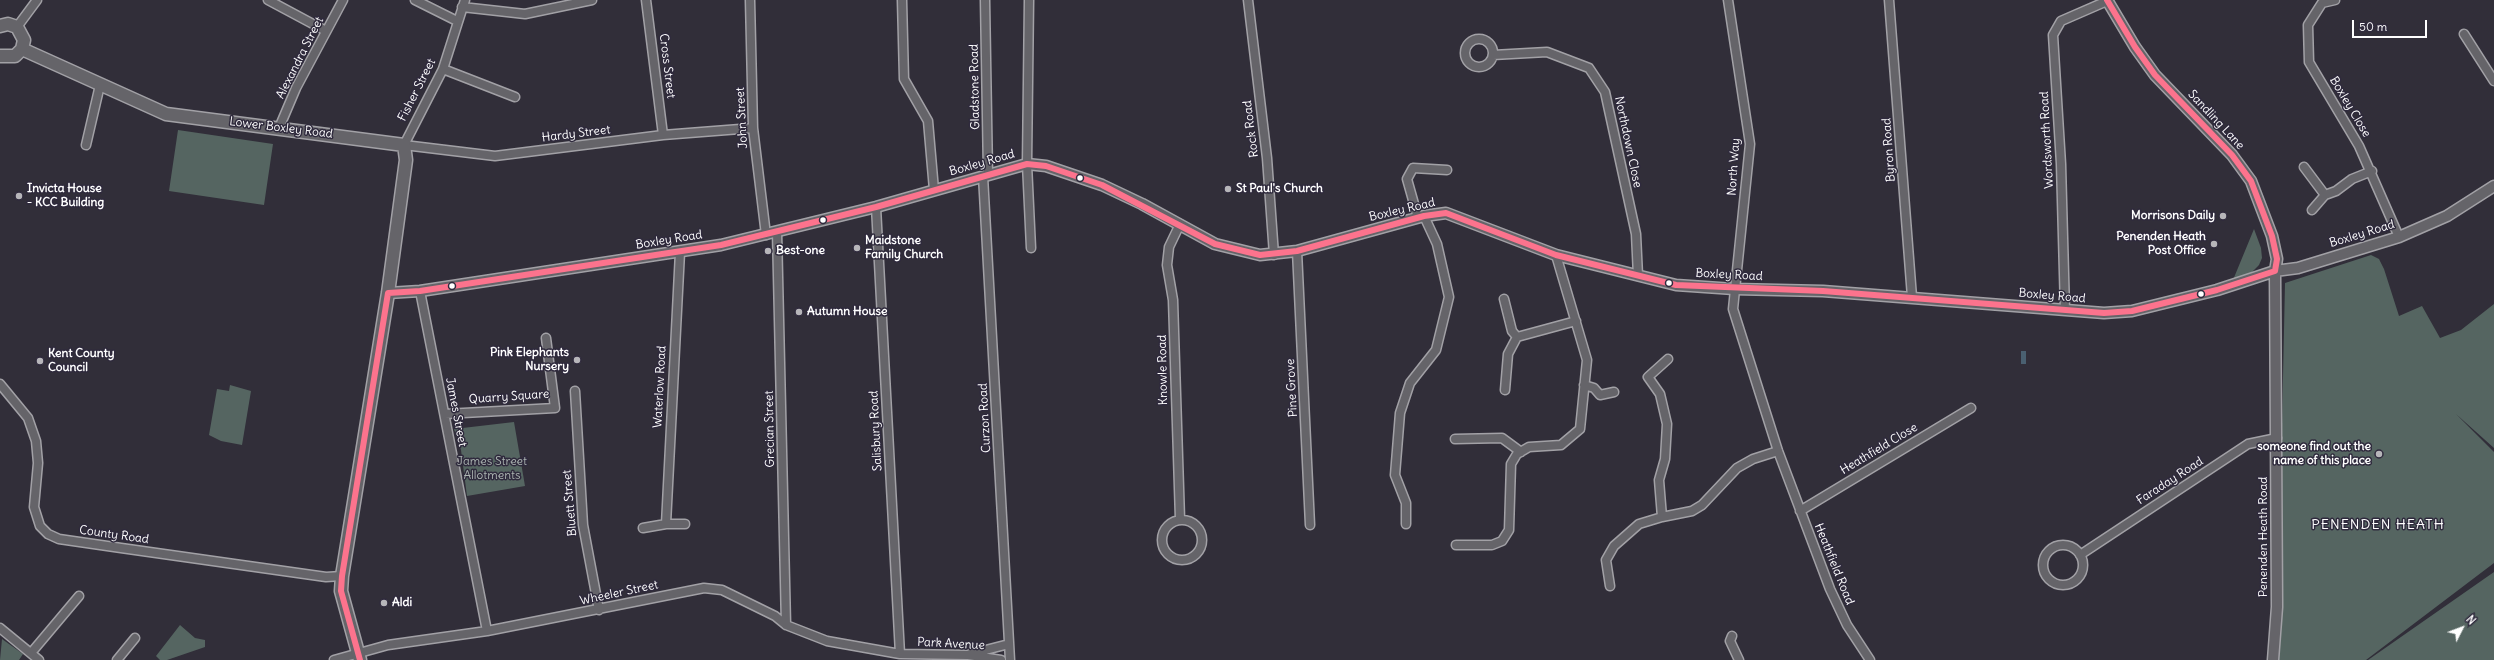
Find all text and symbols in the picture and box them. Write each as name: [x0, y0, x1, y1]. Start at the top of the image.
scale bar: [2354, 12, 2429, 38]
street label: Alexandra Street: [273, 15, 327, 101]
text: 50 m: [2359, 19, 2387, 34]
street label: Cross Street: [656, 33, 678, 99]
street label: Gladstone Road: [967, 44, 983, 130]
street label: Fisher Street: [395, 56, 439, 124]
street label: Boxley Close: [2326, 74, 2374, 140]
street label: John Street: [733, 87, 751, 149]
street label: Sandling Lane: [2185, 87, 2247, 153]
street label: Wordsworth Road: [2037, 91, 2057, 189]
street label: Northdown Close: [1611, 95, 1645, 189]
street label: Rock Road: [1240, 100, 1262, 158]
street label: Lower Boxley Road: [228, 115, 334, 141]
street label: Byron Road: [1880, 117, 1898, 183]
street label: Hardy Street: [541, 123, 611, 145]
street label: North Way: [1725, 138, 1743, 196]
street label: Boxley Road: [948, 147, 1016, 179]
unlabelled marker: [1075, 173, 1085, 183]
place label: Invicta House - KCC Building: [27, 182, 104, 210]
place label: St Paul's Church: [1236, 182, 1323, 196]
marker: St Paul's Church: [1223, 184, 1233, 194]
marker: Invicta House - KCC Building: [14, 191, 24, 201]
street label: Boxley Road: [1368, 195, 1436, 225]
place label: Morrisons Daily: [2131, 209, 2215, 223]
marker: Morrisons Daily: [2218, 211, 2228, 221]
unlabelled marker: [818, 215, 828, 225]
street label: Boxley Road: [2328, 217, 2396, 251]
street label: Boxley Road: [635, 228, 703, 252]
place label: Penenden Heath Post Office: [2116, 230, 2206, 258]
place label: Maidstone Family Church: [865, 234, 943, 262]
marker: Penenden Heath Post Office: [2209, 239, 2219, 249]
marker: Maidstone Family Church: [852, 243, 862, 253]
place label: Best-one: [776, 244, 825, 258]
marker: Best-one: [763, 246, 773, 256]
street label: Boxley Road: [1695, 266, 1763, 284]
unlabelled marker: [1664, 278, 1674, 288]
unlabelled marker: [447, 281, 457, 291]
street label: Boxley Road: [2018, 286, 2086, 306]
unlabelled marker: [2196, 289, 2206, 299]
place label: Autumn House: [807, 305, 887, 319]
marker: Autumn House: [794, 307, 804, 317]
street label: Knowle Road: [1155, 335, 1171, 405]
street label: Waterlow Road: [651, 345, 669, 429]
place label: Pink Elephants Nursery: [490, 346, 569, 374]
place label: Kent County Council: [48, 347, 115, 375]
marker: Pink Elephants Nursery: [572, 355, 582, 365]
marker: Kent County Council: [35, 356, 45, 366]
street label: Pine Grove: [1283, 358, 1301, 418]
street label: James Street: [442, 376, 470, 448]
street label: Curzon Road: [976, 383, 994, 453]
street label: Quarry Square: [468, 387, 550, 407]
street label: Grecian Street: [762, 390, 778, 468]
street label: Salisbury Road: [867, 390, 885, 472]
street label: Heathfield Close: [1838, 420, 1920, 478]
place label: someone find out the name of this place: [2257, 440, 2371, 468]
marker: someone find out the name of this place: [2374, 449, 2384, 459]
street label: Faraday Road: [2134, 454, 2206, 508]
park label: James Street Allotments: [457, 455, 527, 483]
street label: Bluett Street: [560, 469, 580, 537]
street label: Penenden Heath Road: [2257, 477, 2271, 597]
district label: PENENDEN HEATH: [2311, 517, 2445, 533]
street label: Heathfield Road: [1811, 521, 1857, 607]
street label: County Road: [78, 523, 150, 547]
street label: Wheeler Street: [579, 578, 659, 608]
place label: Aldi: [392, 596, 412, 610]
marker: Aldi: [379, 598, 389, 608]
north arrow: [2442, 608, 2482, 648]
text: N: [2463, 612, 2479, 627]
street label: Park Avenue: [917, 635, 985, 653]

